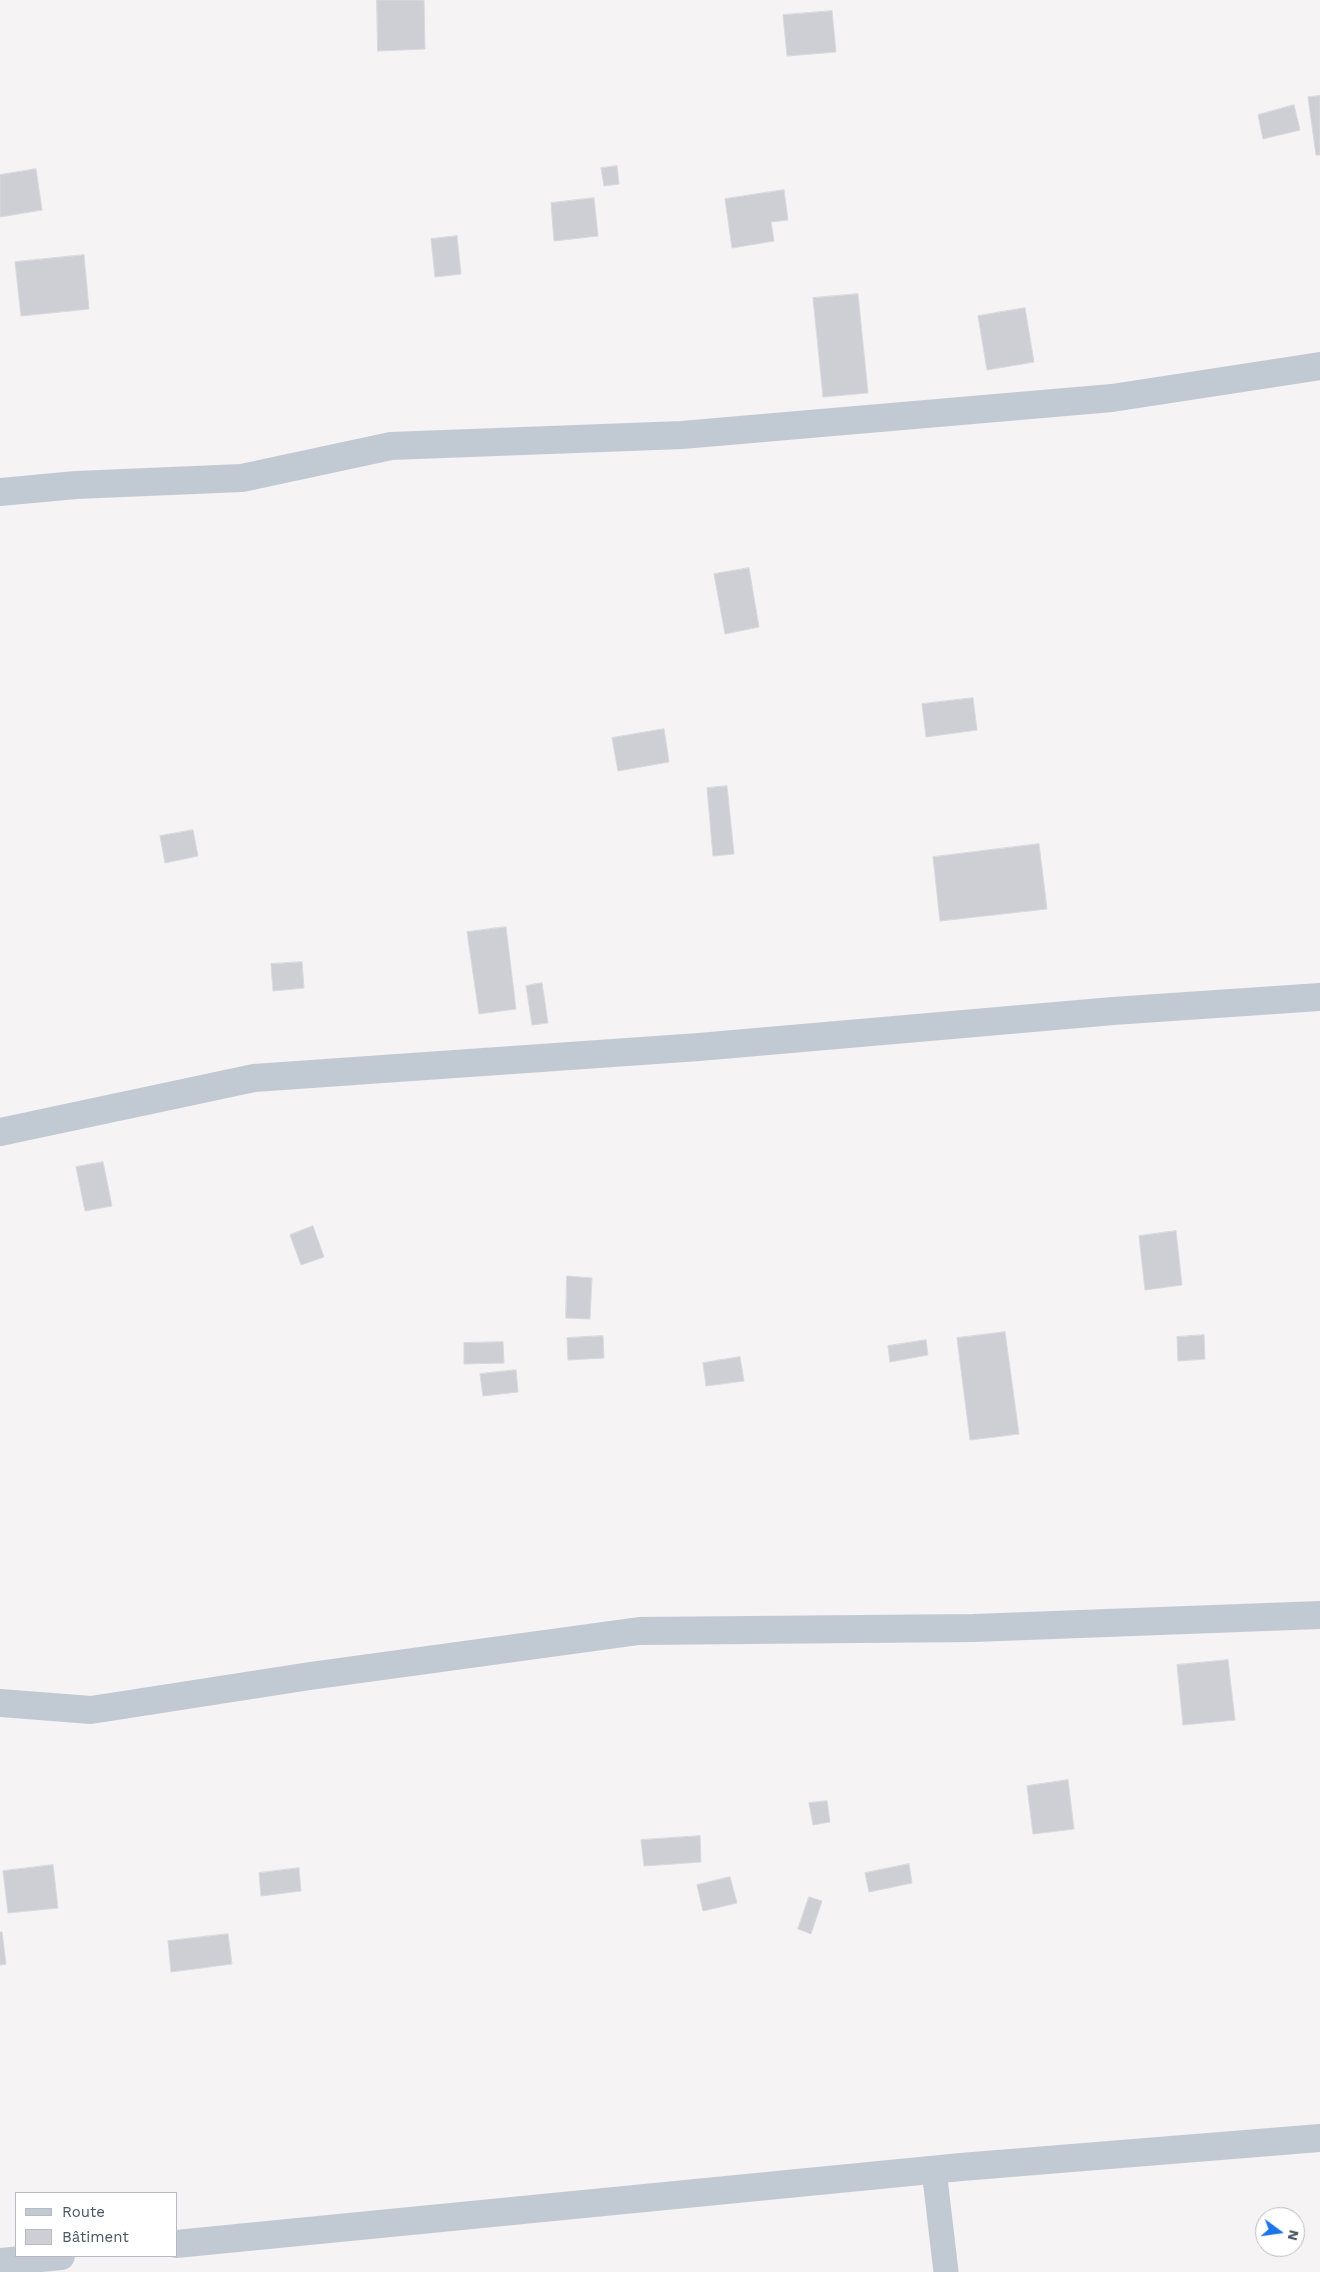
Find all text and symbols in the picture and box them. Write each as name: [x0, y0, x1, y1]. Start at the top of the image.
legend: [15, 2192, 178, 2257]
text: Route: [62, 2203, 105, 2221]
north arrow: [1255, 2207, 1305, 2257]
text: Bâtiment: [62, 2228, 129, 2246]
text: N: [1285, 2228, 1303, 2242]

